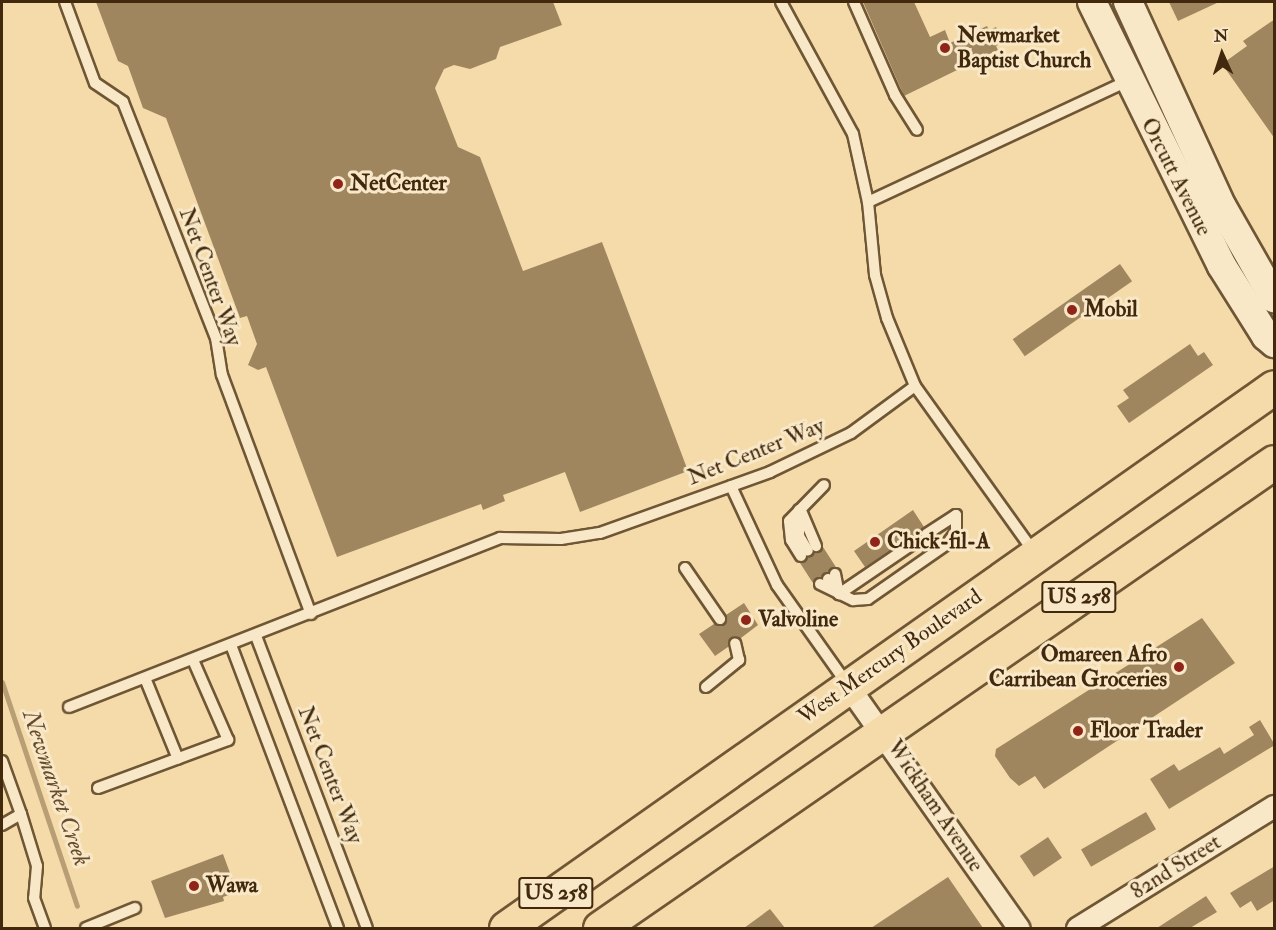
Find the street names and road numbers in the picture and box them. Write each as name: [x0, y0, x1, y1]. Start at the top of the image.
street label: Orcutt Avenue: [1135, 114, 1217, 240]
street label: Net Center Way: [173, 204, 247, 350]
street label: Net Center Way: [684, 413, 828, 491]
road number: US 258: [1040, 579, 1118, 615]
street label: West Mercury Boulevard: [793, 584, 987, 730]
street label: Net Center Way: [292, 703, 368, 847]
street label: Wickham Avenue: [881, 735, 989, 877]
street label: 82nd Street: [1126, 829, 1226, 905]
road number: US 258: [517, 875, 595, 911]

